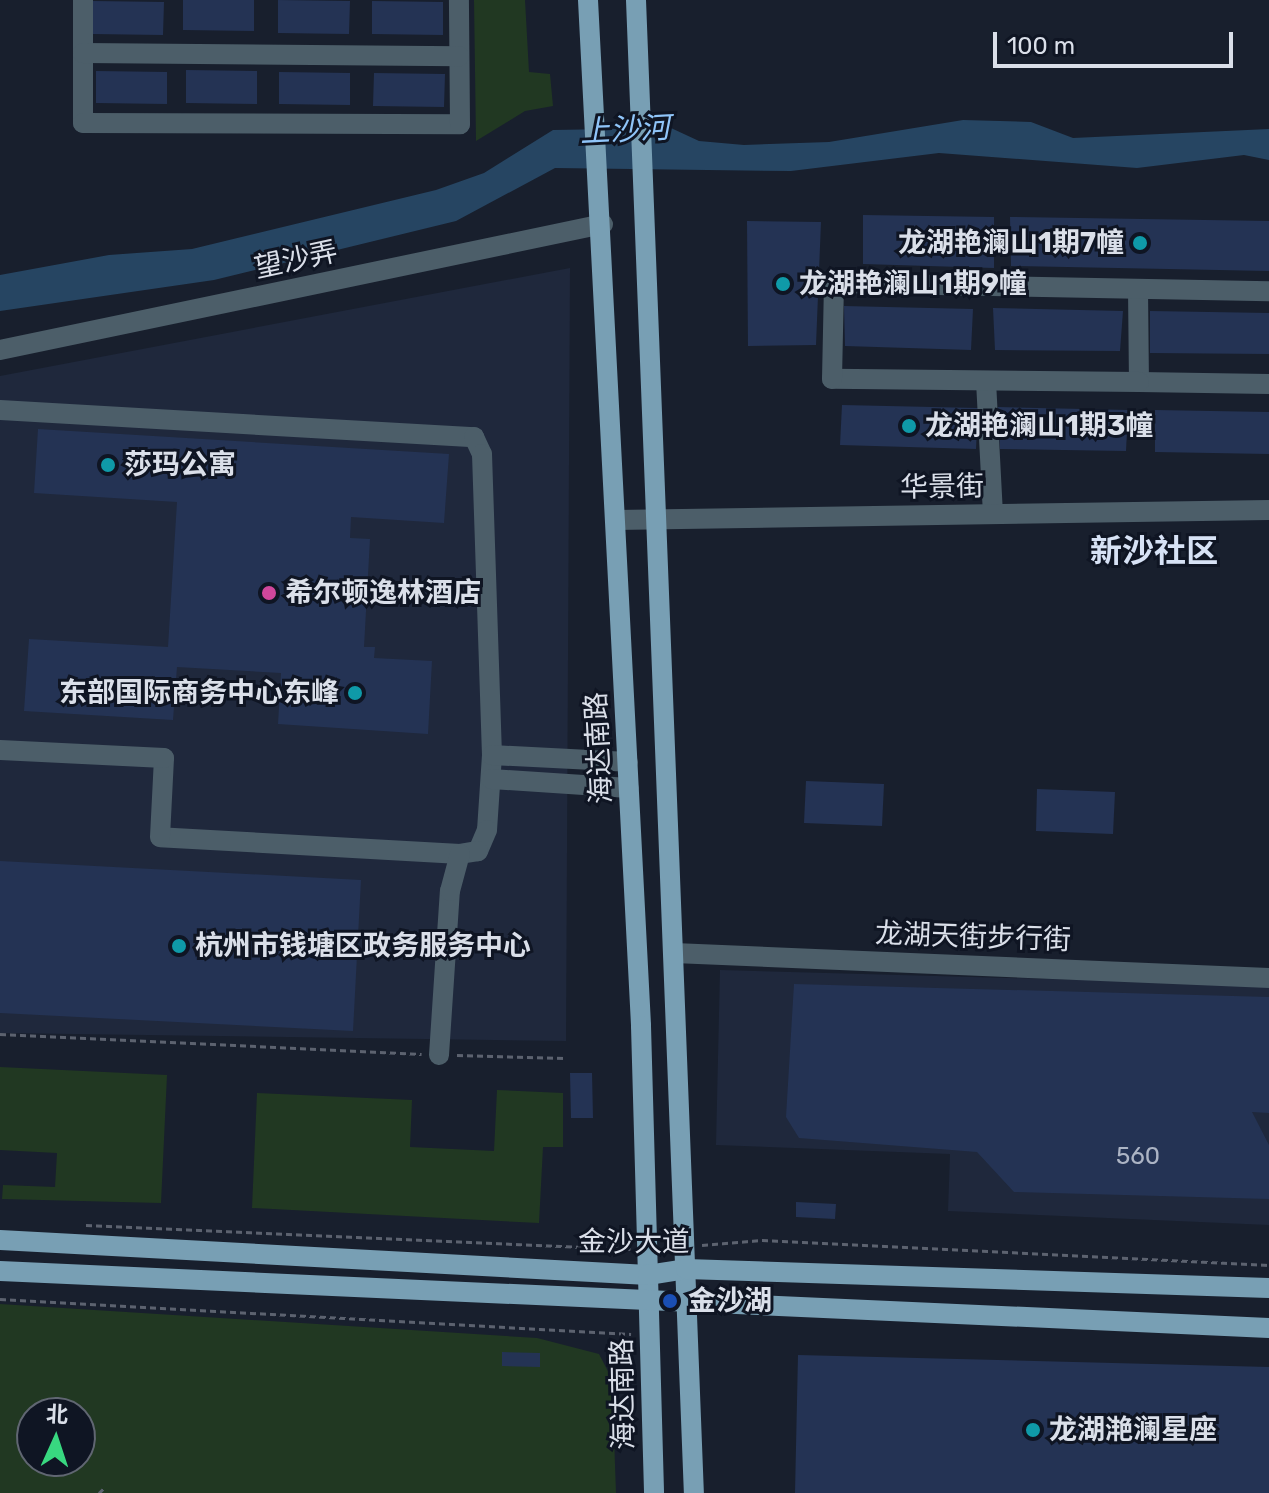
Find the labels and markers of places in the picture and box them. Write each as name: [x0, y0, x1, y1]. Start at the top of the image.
place label: 龙湖艳澜山1期7幢: [898, 226, 1124, 260]
marker: 龙湖艳澜山1期7幢: [1131, 234, 1149, 252]
place label: 龙湖艳澜山1期9幢: [799, 267, 1027, 301]
marker: 龙湖艳澜山1期9幢: [774, 275, 792, 293]
place label: 龙湖艳澜山1期3幢: [925, 409, 1153, 443]
marker: 龙湖艳澜山1期3幢: [900, 417, 918, 435]
place label: 莎玛公寓: [124, 448, 236, 482]
marker: 莎玛公寓: [99, 456, 117, 474]
place label: 希尔顿逸林酒店: [285, 576, 481, 610]
marker: 希尔顿逸林酒店: [260, 584, 278, 602]
place label: 东部国际商务中心东峰: [59, 676, 339, 710]
marker: 东部国际商务中心东峰: [346, 684, 364, 702]
place label: 杭州市钱塘区政务服务中心: [195, 929, 531, 963]
marker: 杭州市钱塘区政务服务中心: [170, 937, 188, 955]
place label: 金沙湖: [688, 1284, 772, 1318]
marker: 金沙湖: [659, 1290, 681, 1312]
place label: 龙湖滟澜星座: [1049, 1413, 1217, 1447]
marker: 龙湖滟澜星座: [1024, 1421, 1042, 1439]

